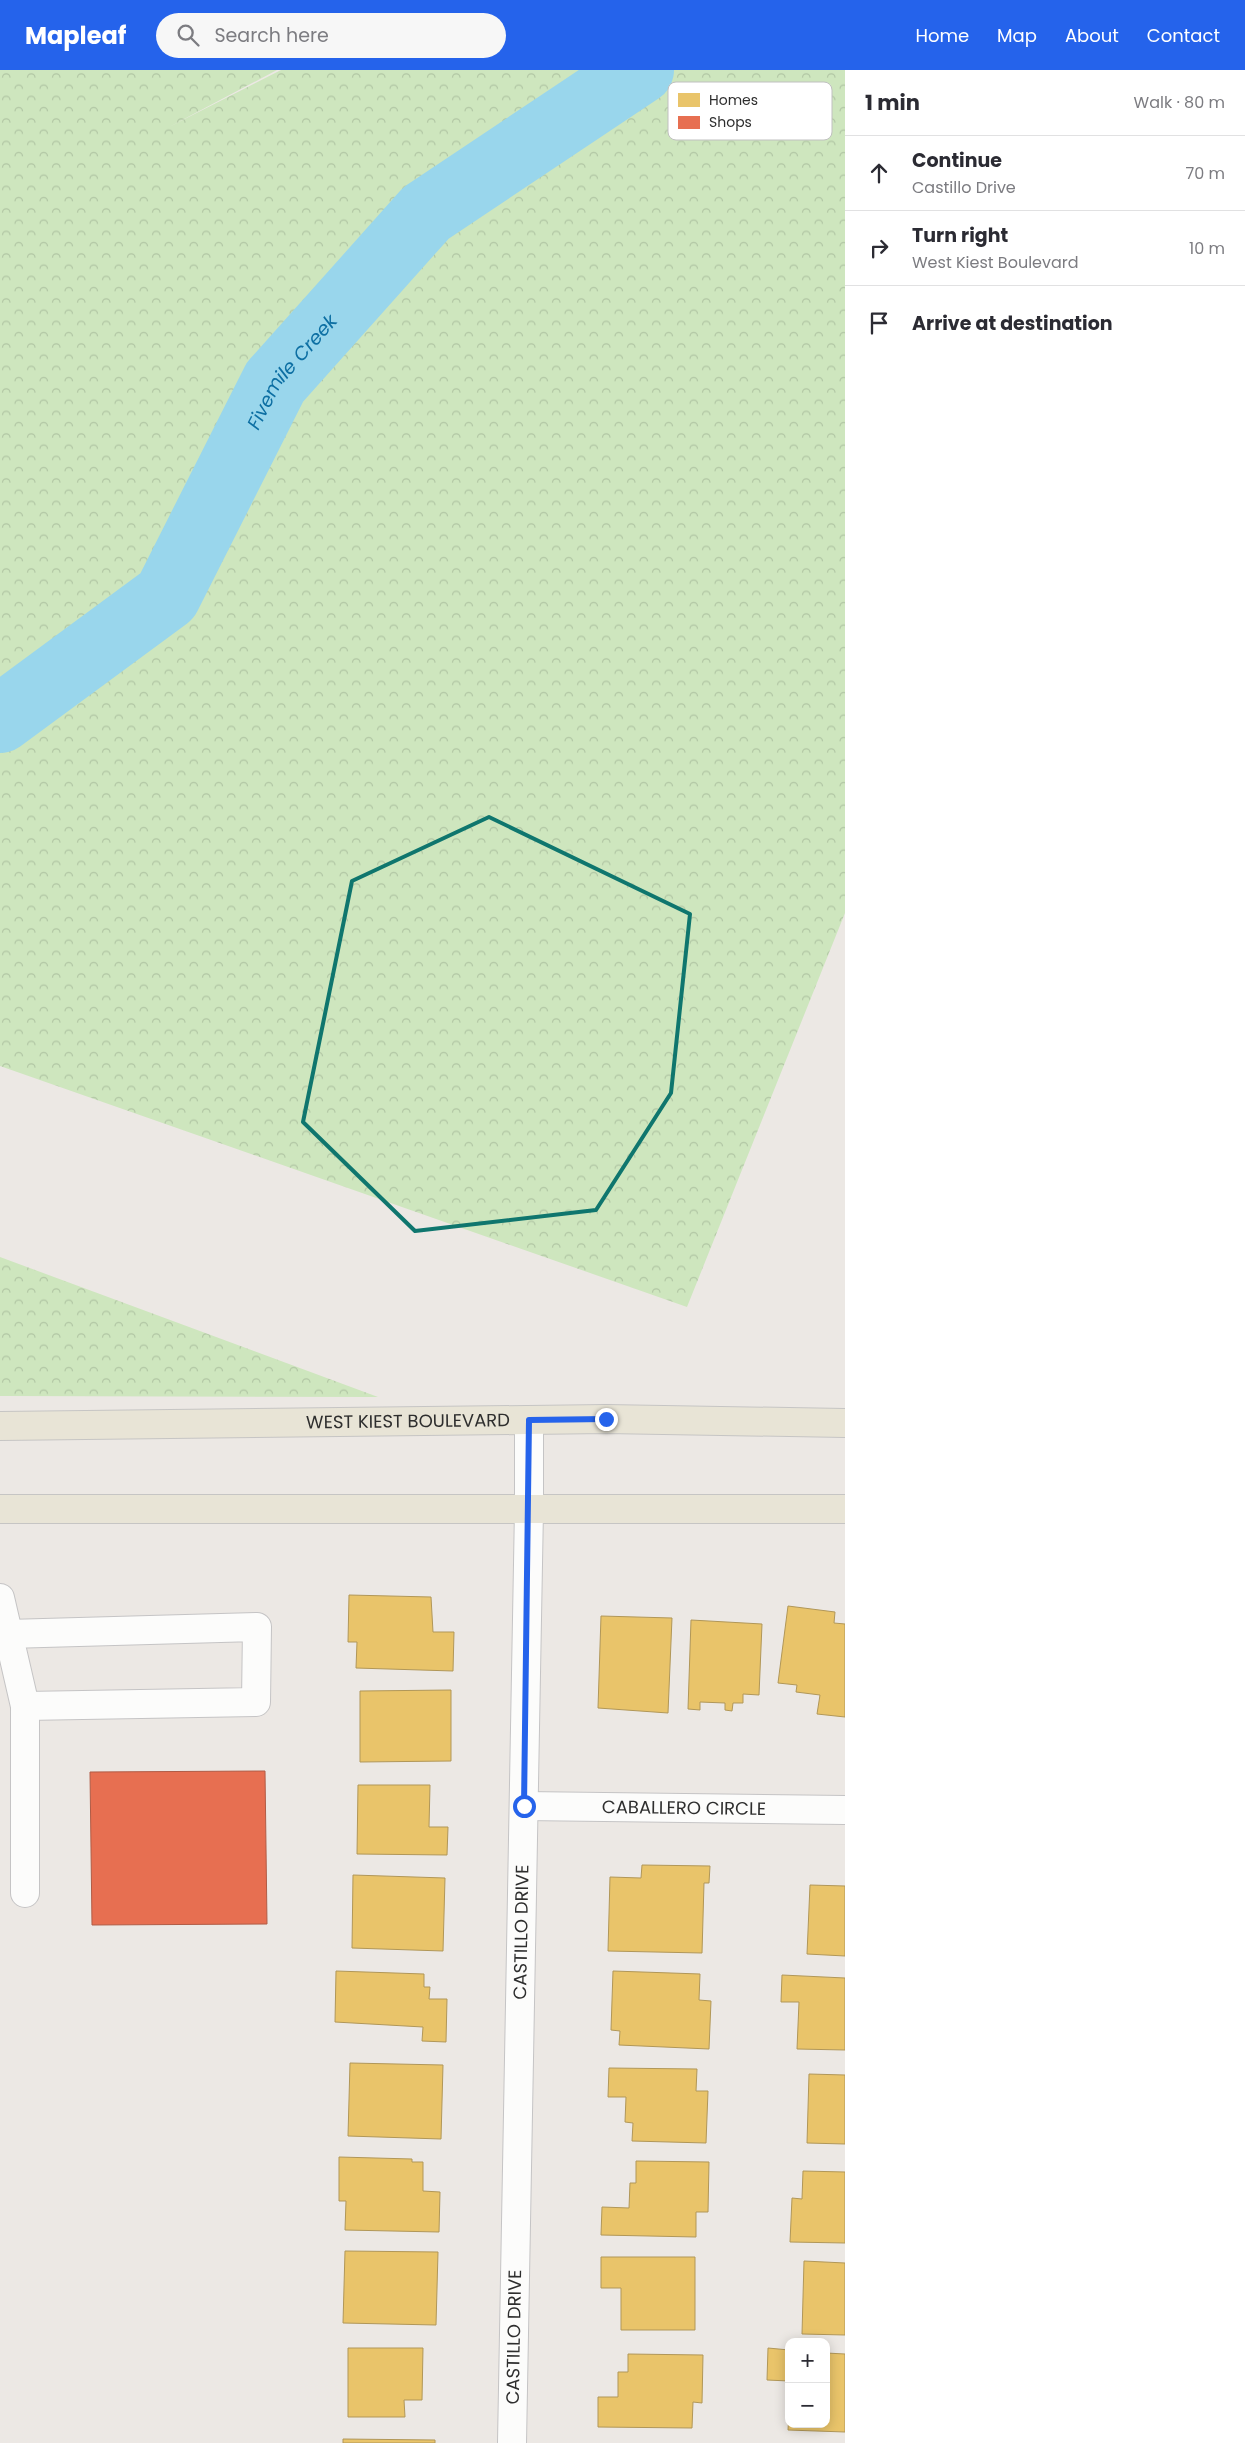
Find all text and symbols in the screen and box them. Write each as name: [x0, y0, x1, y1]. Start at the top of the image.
search box: [156, 13, 506, 58]
text: Mapleaf: [25, 19, 126, 52]
icon: search: [174, 21, 202, 49]
text: Search here: [214, 22, 329, 49]
text: Home: [915, 23, 969, 48]
text: Map: [997, 23, 1037, 48]
text: About: [1065, 23, 1119, 48]
text: Contact: [1147, 23, 1220, 48]
legend: [668, 82, 832, 140]
text: 1 min: [865, 88, 920, 117]
text: Homes: [709, 90, 758, 110]
text: Walk · 80 m: [1134, 91, 1225, 114]
text: Shops: [709, 112, 752, 132]
text: Continue: [912, 147, 1002, 174]
icon: ahead: [865, 159, 893, 187]
text: 70 m: [1185, 162, 1225, 185]
text: Castillo Drive: [912, 176, 1016, 199]
text: Turn right: [912, 222, 1008, 249]
icon: right: [865, 234, 893, 262]
text: 10 m: [1189, 237, 1225, 260]
text: West Kiest Boulevard: [912, 251, 1079, 274]
water label: Fivemile Creek: [240, 308, 344, 434]
icon: arrive: [865, 309, 893, 337]
text: Arrive at destination: [912, 310, 1113, 337]
street label: WEST KIEST BOULEVARD: [306, 1407, 510, 1434]
route end: [595, 1408, 618, 1431]
street label: CABALLERO CIRCLE: [602, 1794, 766, 1821]
route start: [513, 1795, 536, 1818]
street label: CASTILLO DRIVE: [507, 1864, 535, 2000]
street label: CASTILLO DRIVE: [500, 2269, 527, 2405]
map controls: [785, 2338, 830, 2428]
button: +: [785, 2338, 830, 2383]
button: −: [785, 2383, 830, 2428]

